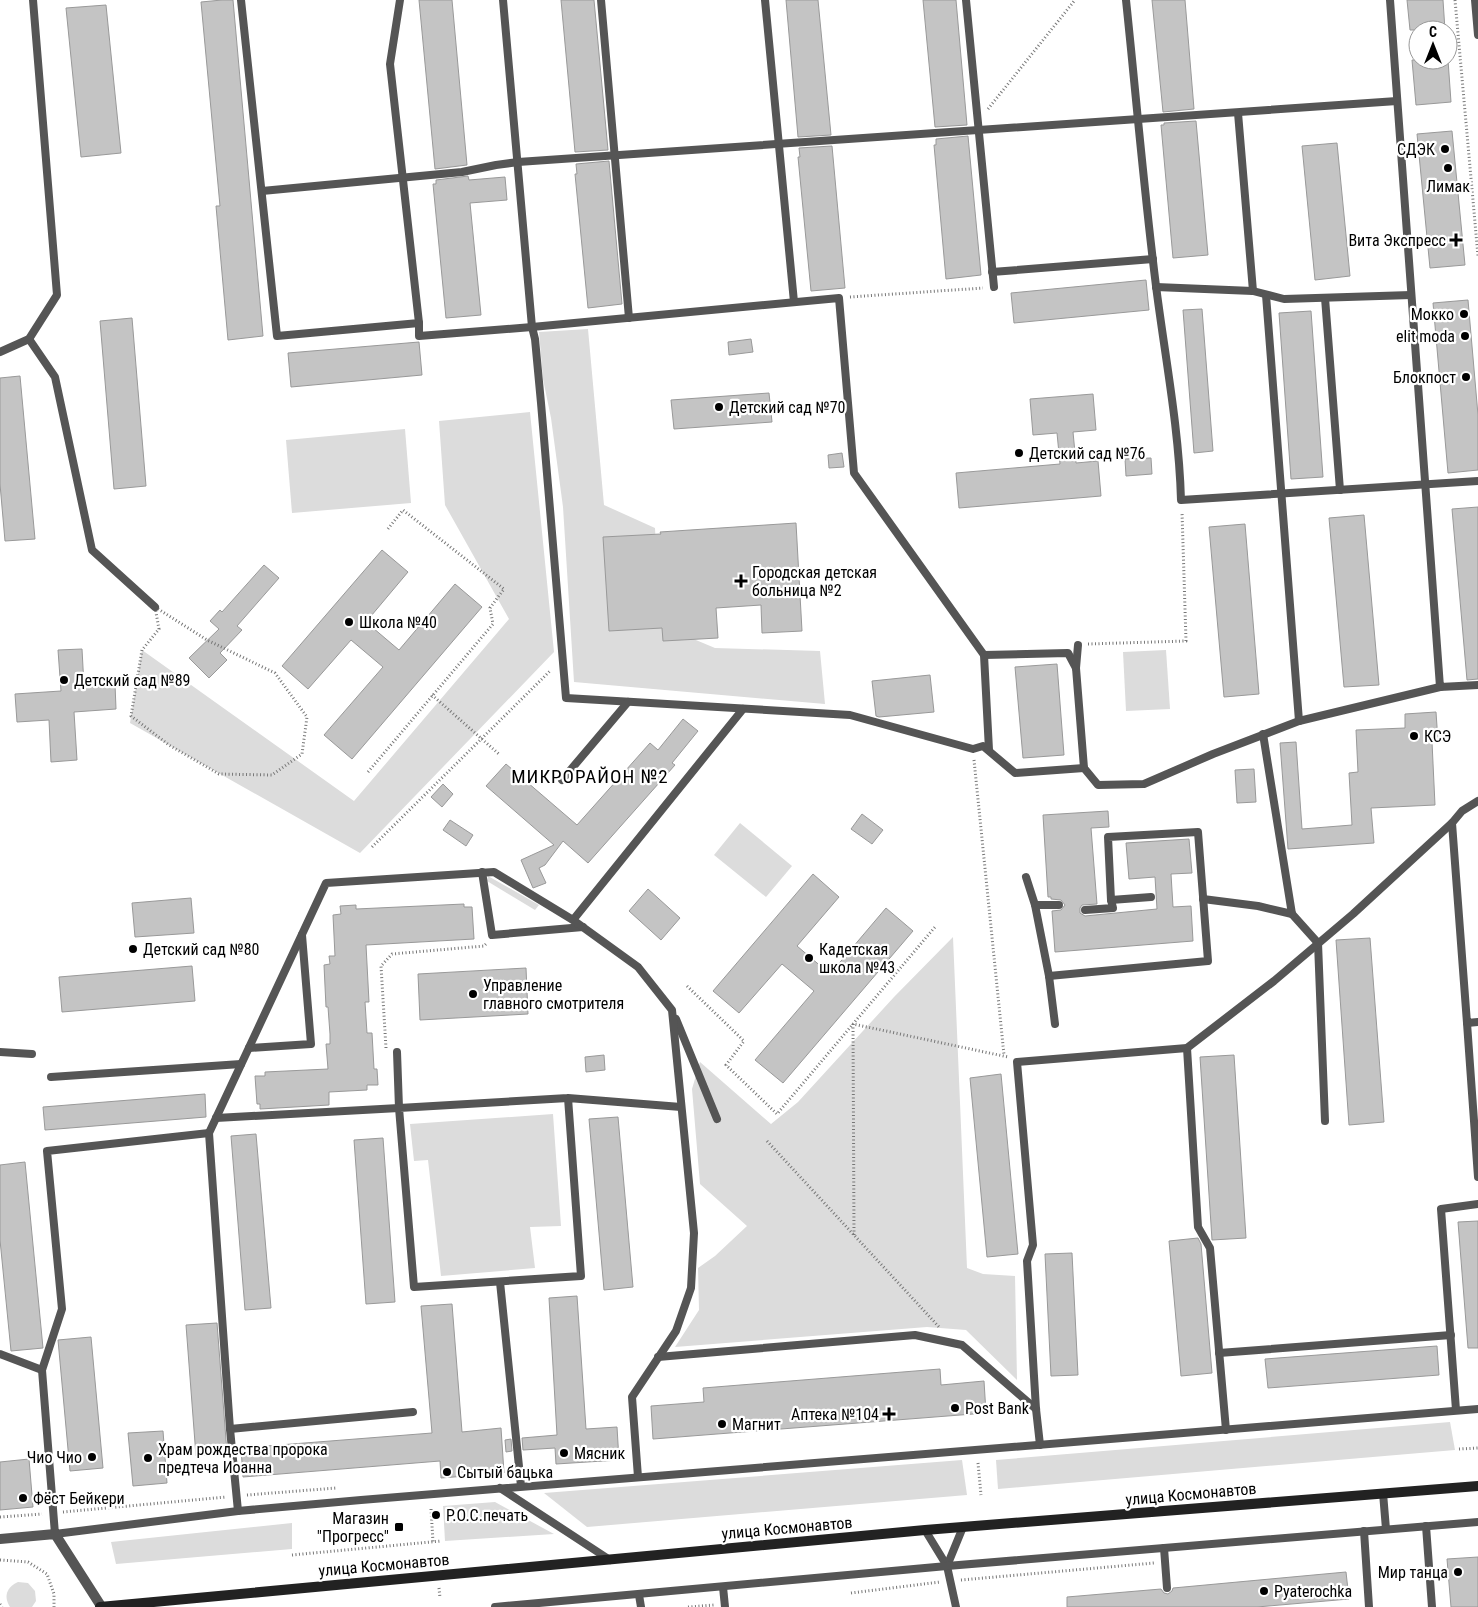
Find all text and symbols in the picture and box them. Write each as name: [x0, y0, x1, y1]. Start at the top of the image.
north arrow: [1408, 20, 1458, 70]
text: С: [1429, 24, 1437, 40]
place label: СДЭК: [1397, 140, 1435, 159]
marker: СДЭК: [1439, 143, 1451, 155]
marker: Лимак: [1442, 162, 1454, 174]
place label: Лимак: [1426, 177, 1470, 196]
place label: Вита Экспресс: [1348, 231, 1446, 250]
marker: Вита Экспресс: [1450, 234, 1462, 246]
place label: Мокко: [1411, 305, 1454, 324]
marker: Мокко: [1458, 308, 1470, 320]
place label: elit moda: [1396, 327, 1455, 346]
marker: elit moda: [1459, 330, 1471, 342]
place label: Блокпост: [1393, 368, 1456, 387]
marker: Блокпост: [1460, 371, 1472, 383]
place label: Детский сад №70: [729, 398, 845, 417]
marker: Детский сад №70: [713, 401, 725, 413]
place label: Детский сад №76: [1029, 444, 1146, 463]
marker: Детский сад №76: [1013, 447, 1025, 459]
place label: Городская детская больница №2: [752, 563, 877, 600]
marker: Городская детская больница №2: [734, 574, 748, 588]
place label: Школа №40: [359, 613, 437, 632]
marker: Школа №40: [343, 616, 355, 628]
place label: Детский сад №89: [74, 671, 190, 690]
marker: Детский сад №89: [58, 674, 70, 686]
place label: КСЭ: [1424, 727, 1451, 746]
marker: КСЭ: [1408, 730, 1420, 742]
district label: МИКРОРАЙОН №2: [511, 765, 669, 788]
place label: Детский сад №80: [143, 940, 259, 959]
place label: Кадетская школа №43: [819, 940, 895, 977]
marker: Детский сад №80: [127, 943, 139, 955]
marker: Кадетская школа №43: [803, 952, 815, 964]
place label: Управление главного смотрителя: [483, 976, 624, 1013]
marker: Управление главного смотрителя: [467, 988, 479, 1000]
place label: Post Bank: [965, 1399, 1030, 1418]
marker: Post Bank: [949, 1402, 961, 1414]
place label: Аптека №104: [791, 1405, 879, 1424]
marker: Аптека №104: [883, 1408, 895, 1420]
place label: Магнит: [732, 1415, 781, 1434]
marker: Магнит: [716, 1418, 728, 1430]
place label: Храм рождества пророка предтеча Иоанна: [158, 1440, 328, 1477]
place label: Мясник: [574, 1444, 625, 1463]
marker: Мясник: [558, 1447, 570, 1459]
place label: Чио Чио: [27, 1448, 82, 1467]
marker: Чио Чио: [86, 1451, 98, 1463]
marker: Храм рождества пророка предтеча Иоанна: [142, 1452, 154, 1464]
place label: Сытый бацька: [457, 1463, 553, 1482]
marker: Сытый бацька: [441, 1466, 453, 1478]
street label: улица Космонавтов: [1125, 1479, 1257, 1509]
place label: Фёст Бейкери: [33, 1489, 125, 1508]
marker: Фёст Бейкери: [17, 1492, 29, 1504]
place label: Р.О.С.печать: [446, 1506, 528, 1525]
place label: Магазин "Прогресс": [317, 1509, 389, 1546]
marker: Р.О.С.печать: [430, 1509, 442, 1521]
street label: улица Космонавтов: [721, 1513, 853, 1543]
marker: Магазин "Прогресс": [393, 1521, 405, 1533]
street label: улица Космонавтов: [318, 1550, 450, 1580]
place label: Мир танца: [1378, 1563, 1448, 1582]
marker: Мир танца: [1452, 1566, 1464, 1578]
place label: Pyaterochka: [1274, 1582, 1352, 1601]
marker: Pyaterochka: [1258, 1585, 1270, 1597]

